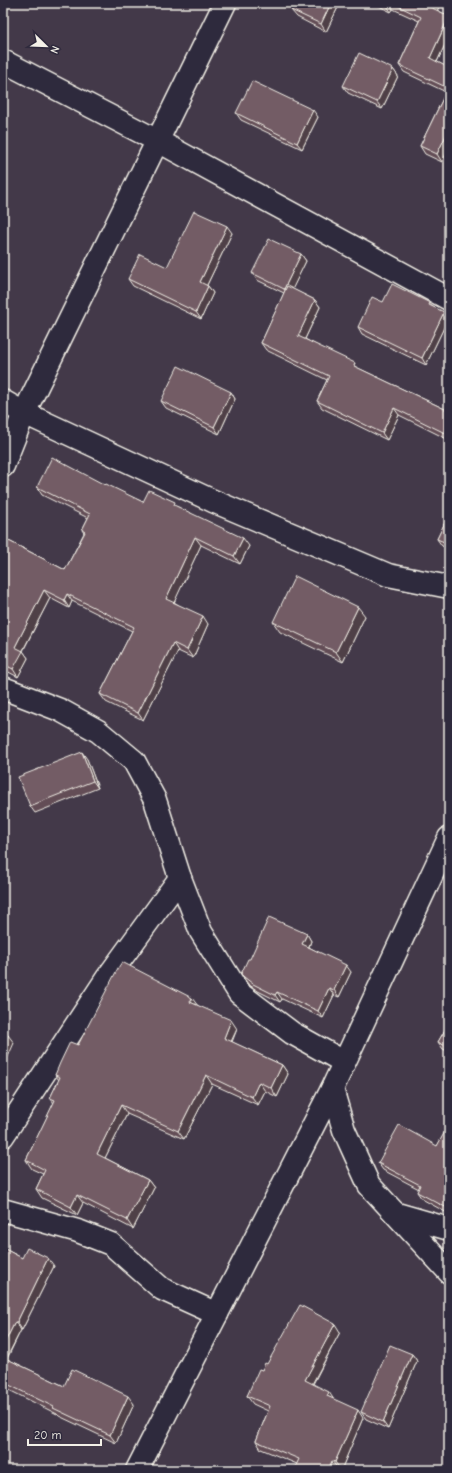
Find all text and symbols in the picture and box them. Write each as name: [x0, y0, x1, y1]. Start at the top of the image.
north arrow: [26, 26, 66, 66]
text: N: [47, 44, 62, 56]
scale bar: [28, 1421, 101, 1447]
text: 20 m: [34, 1428, 62, 1442]

